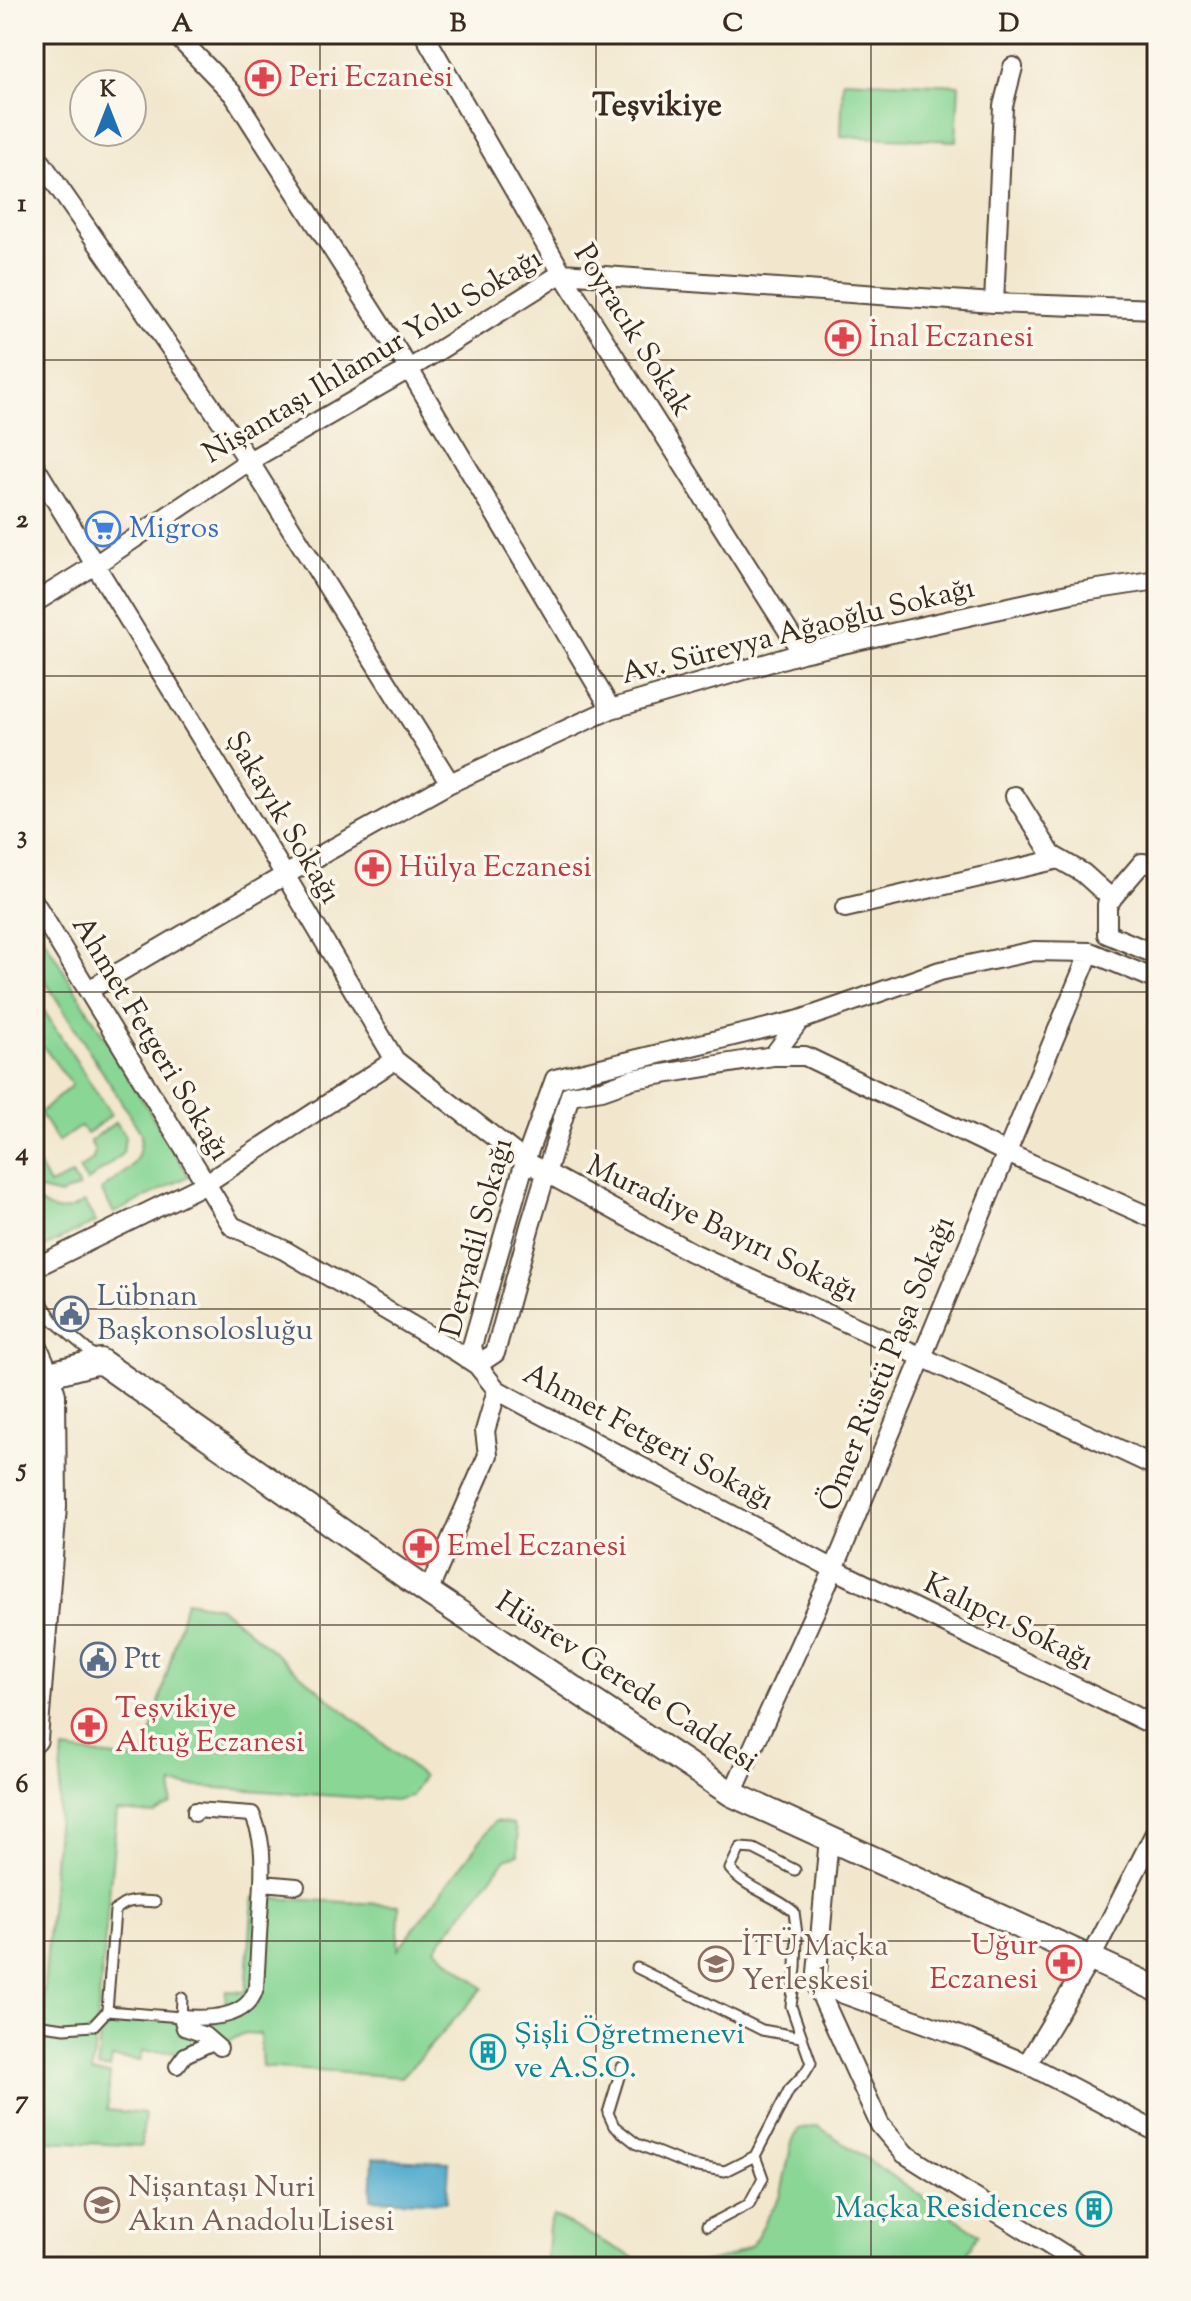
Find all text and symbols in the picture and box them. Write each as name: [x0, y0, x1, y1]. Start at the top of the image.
text: A: [171, 6, 193, 43]
text: B: [450, 6, 467, 43]
text: C: [723, 6, 743, 43]
text: D: [999, 6, 1019, 43]
place label: Peri Eczanesi: [289, 57, 453, 100]
pharmacy icon: Peri Eczanesi: [244, 59, 282, 97]
north arrow: [68, 68, 148, 148]
text: K: [100, 75, 116, 107]
district label: Teşvikiye: [592, 84, 722, 130]
text: 1: [18, 186, 27, 223]
street label: Poyracık Sokak: [562, 236, 702, 426]
street label: Nişantaşı Ihlamur Yolu Sokağı: [195, 238, 551, 476]
place label: İnal Eczanesi: [869, 317, 1034, 360]
pharmacy icon: İnal Eczanesi: [824, 319, 862, 357]
text: 2: [16, 502, 29, 539]
place label: Migros: [129, 508, 219, 551]
supermarket icon: Migros: [84, 510, 122, 548]
street label: Av. Süreyya Ağaoğlu Sokağı: [617, 567, 979, 697]
street label: Şakayık Sokağı: [213, 723, 351, 913]
text: 3: [17, 818, 27, 855]
place label: Hülya Eczanesi: [399, 847, 592, 890]
pharmacy icon: Hülya Eczanesi: [354, 849, 392, 887]
street label: Ahmet Fetgeri Sokağı: [60, 908, 240, 1170]
street label: Deryadil Sokağı: [431, 1134, 525, 1342]
text: 4: [14, 1135, 29, 1172]
street label: Muradiye Bayırı Sokağı: [579, 1145, 865, 1315]
street label: Ömer Rüstü Paşa Sokağı: [809, 1210, 967, 1518]
place label: Lübnan Başkonsolosluğu: [97, 1276, 313, 1353]
public building icon: Lübnan Başkonsolosluğu: [52, 1295, 90, 1333]
street label: Ahmet Fetgeri Sokağı: [515, 1354, 781, 1522]
text: 5: [16, 1451, 27, 1488]
place label: Emel Eczanesi: [447, 1526, 627, 1569]
pharmacy icon: Emel Eczanesi: [402, 1528, 440, 1566]
street label: Kalıpçı Sokağı: [916, 1563, 1100, 1683]
street label: Hüsrev Gerede Caddesi: [486, 1582, 766, 1784]
place label: Ptt: [124, 1639, 161, 1682]
public building icon: Ptt: [79, 1641, 117, 1679]
place label: Teşvikiye Altuğ Eczanesi: [115, 1688, 305, 1765]
pharmacy icon: Teşvikiye Altuğ Eczanesi: [70, 1707, 108, 1745]
text: 6: [16, 1767, 29, 1804]
place label: Uğur Eczanesi: [929, 1925, 1038, 2002]
place label: İTÜ Maçka Yerleşkesi: [742, 1926, 889, 2003]
pharmacy icon: Uğur Eczanesi: [1045, 1944, 1083, 1982]
school or university icon: İTÜ Maçka Yerleşkesi: [697, 1945, 735, 1983]
place label: Şişli Öğretmenevi ve A.S.O.: [514, 2014, 745, 2091]
building icon: Şişli Öğretmenevi ve A.S.O.: [469, 2033, 507, 2071]
text: 7: [15, 2083, 29, 2120]
place label: Nişantaşı Nuri Akın Anadolu Lisesi: [128, 2167, 394, 2244]
school or university icon: Nişantaşı Nuri Akın Anadolu Lisesi: [83, 2186, 121, 2224]
place label: Maçka Residences: [835, 2188, 1068, 2231]
building icon: Maçka Residences: [1075, 2190, 1113, 2228]

